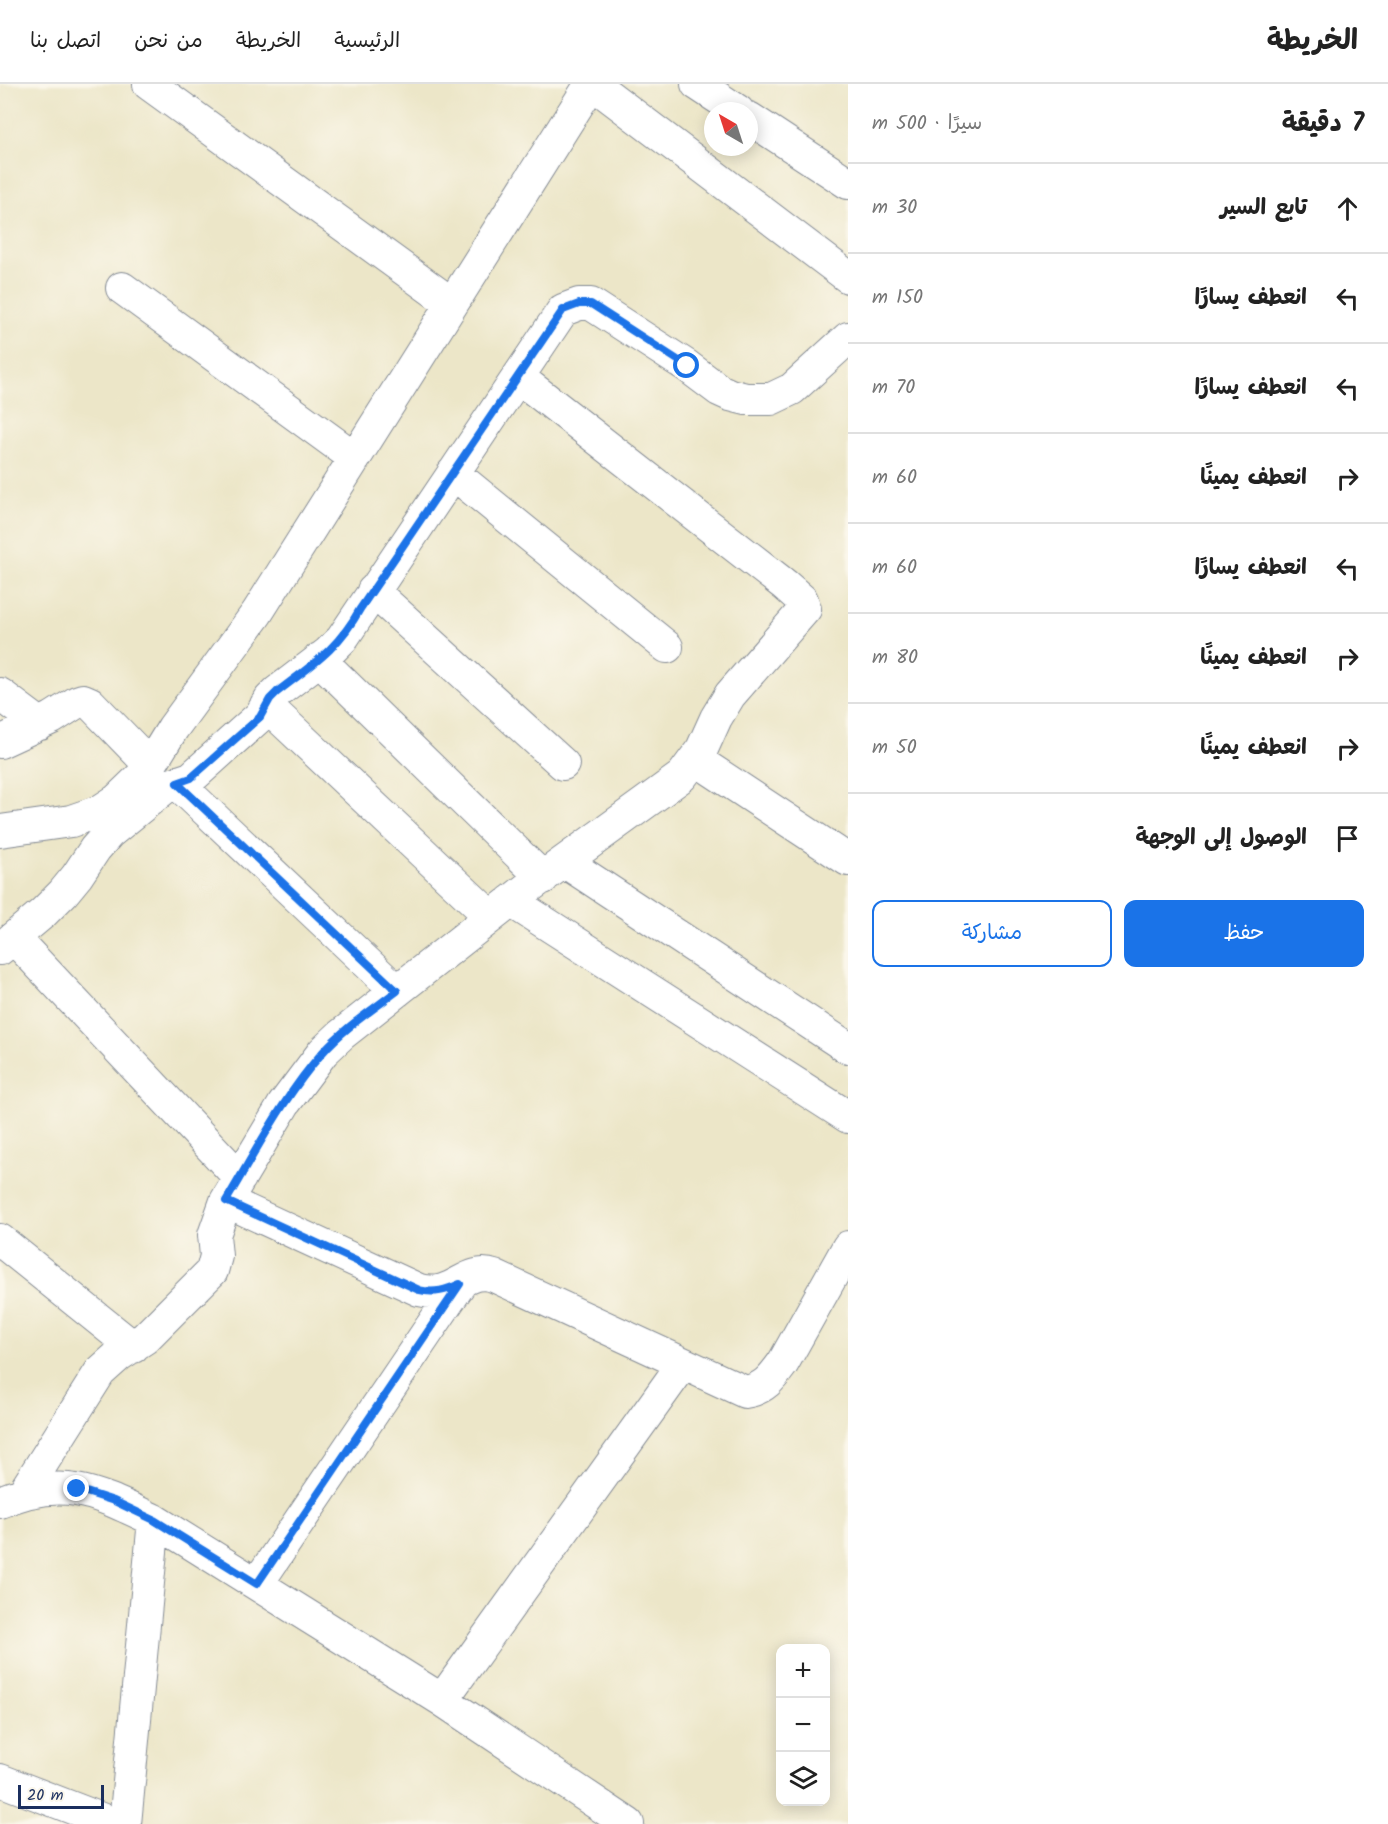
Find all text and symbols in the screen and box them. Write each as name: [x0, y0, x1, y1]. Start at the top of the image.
text: الخريطة: [1267, 19, 1358, 64]
text: اتصل بنا: [30, 25, 101, 58]
text: من نحن: [134, 25, 203, 58]
text: الخريطة: [236, 25, 301, 58]
text: الرئيسية: [334, 25, 400, 58]
north arrow: [704, 102, 758, 156]
text: 7 دقيقة: [1282, 103, 1364, 145]
text: سيرًا · 500 m: [872, 108, 982, 140]
text: تابع السير: [1220, 191, 1307, 226]
text: 30 m: [872, 192, 917, 224]
icon: ahead: [1331, 192, 1364, 225]
text: انعطف يسارًا: [1195, 281, 1307, 316]
text: 150 m: [872, 282, 923, 314]
icon: left: [1331, 282, 1364, 315]
route start: [673, 352, 699, 378]
text: انعطف يسارًا: [1195, 371, 1307, 406]
text: 70 m: [872, 372, 915, 404]
icon: left: [1331, 372, 1364, 405]
text: انعطف يمينًا: [1200, 461, 1307, 496]
text: 60 m: [872, 462, 917, 494]
icon: right: [1331, 462, 1364, 495]
text: انعطف يسارًا: [1195, 551, 1307, 586]
text: 60 m: [872, 552, 917, 584]
icon: left: [1331, 552, 1364, 585]
text: انعطف يمينًا: [1200, 641, 1307, 676]
text: 80 m: [872, 642, 918, 674]
icon: right: [1331, 642, 1364, 675]
text: انعطف يمينًا: [1200, 731, 1307, 766]
text: 50 m: [872, 732, 917, 764]
icon: right: [1331, 732, 1364, 765]
text: الوصول إلى الوجهة: [1135, 821, 1307, 856]
icon: arrive: [1331, 822, 1364, 855]
button: مشاركة: [872, 900, 1112, 967]
button: حفظ: [1124, 900, 1364, 967]
route end: [63, 1475, 89, 1501]
map controls: [776, 1644, 830, 1806]
button: +: [776, 1644, 830, 1698]
button: −: [776, 1698, 830, 1752]
button: layers: [776, 1752, 830, 1806]
scale bar: [18, 1782, 104, 1810]
text: 20 m: [27, 1783, 63, 1808]

